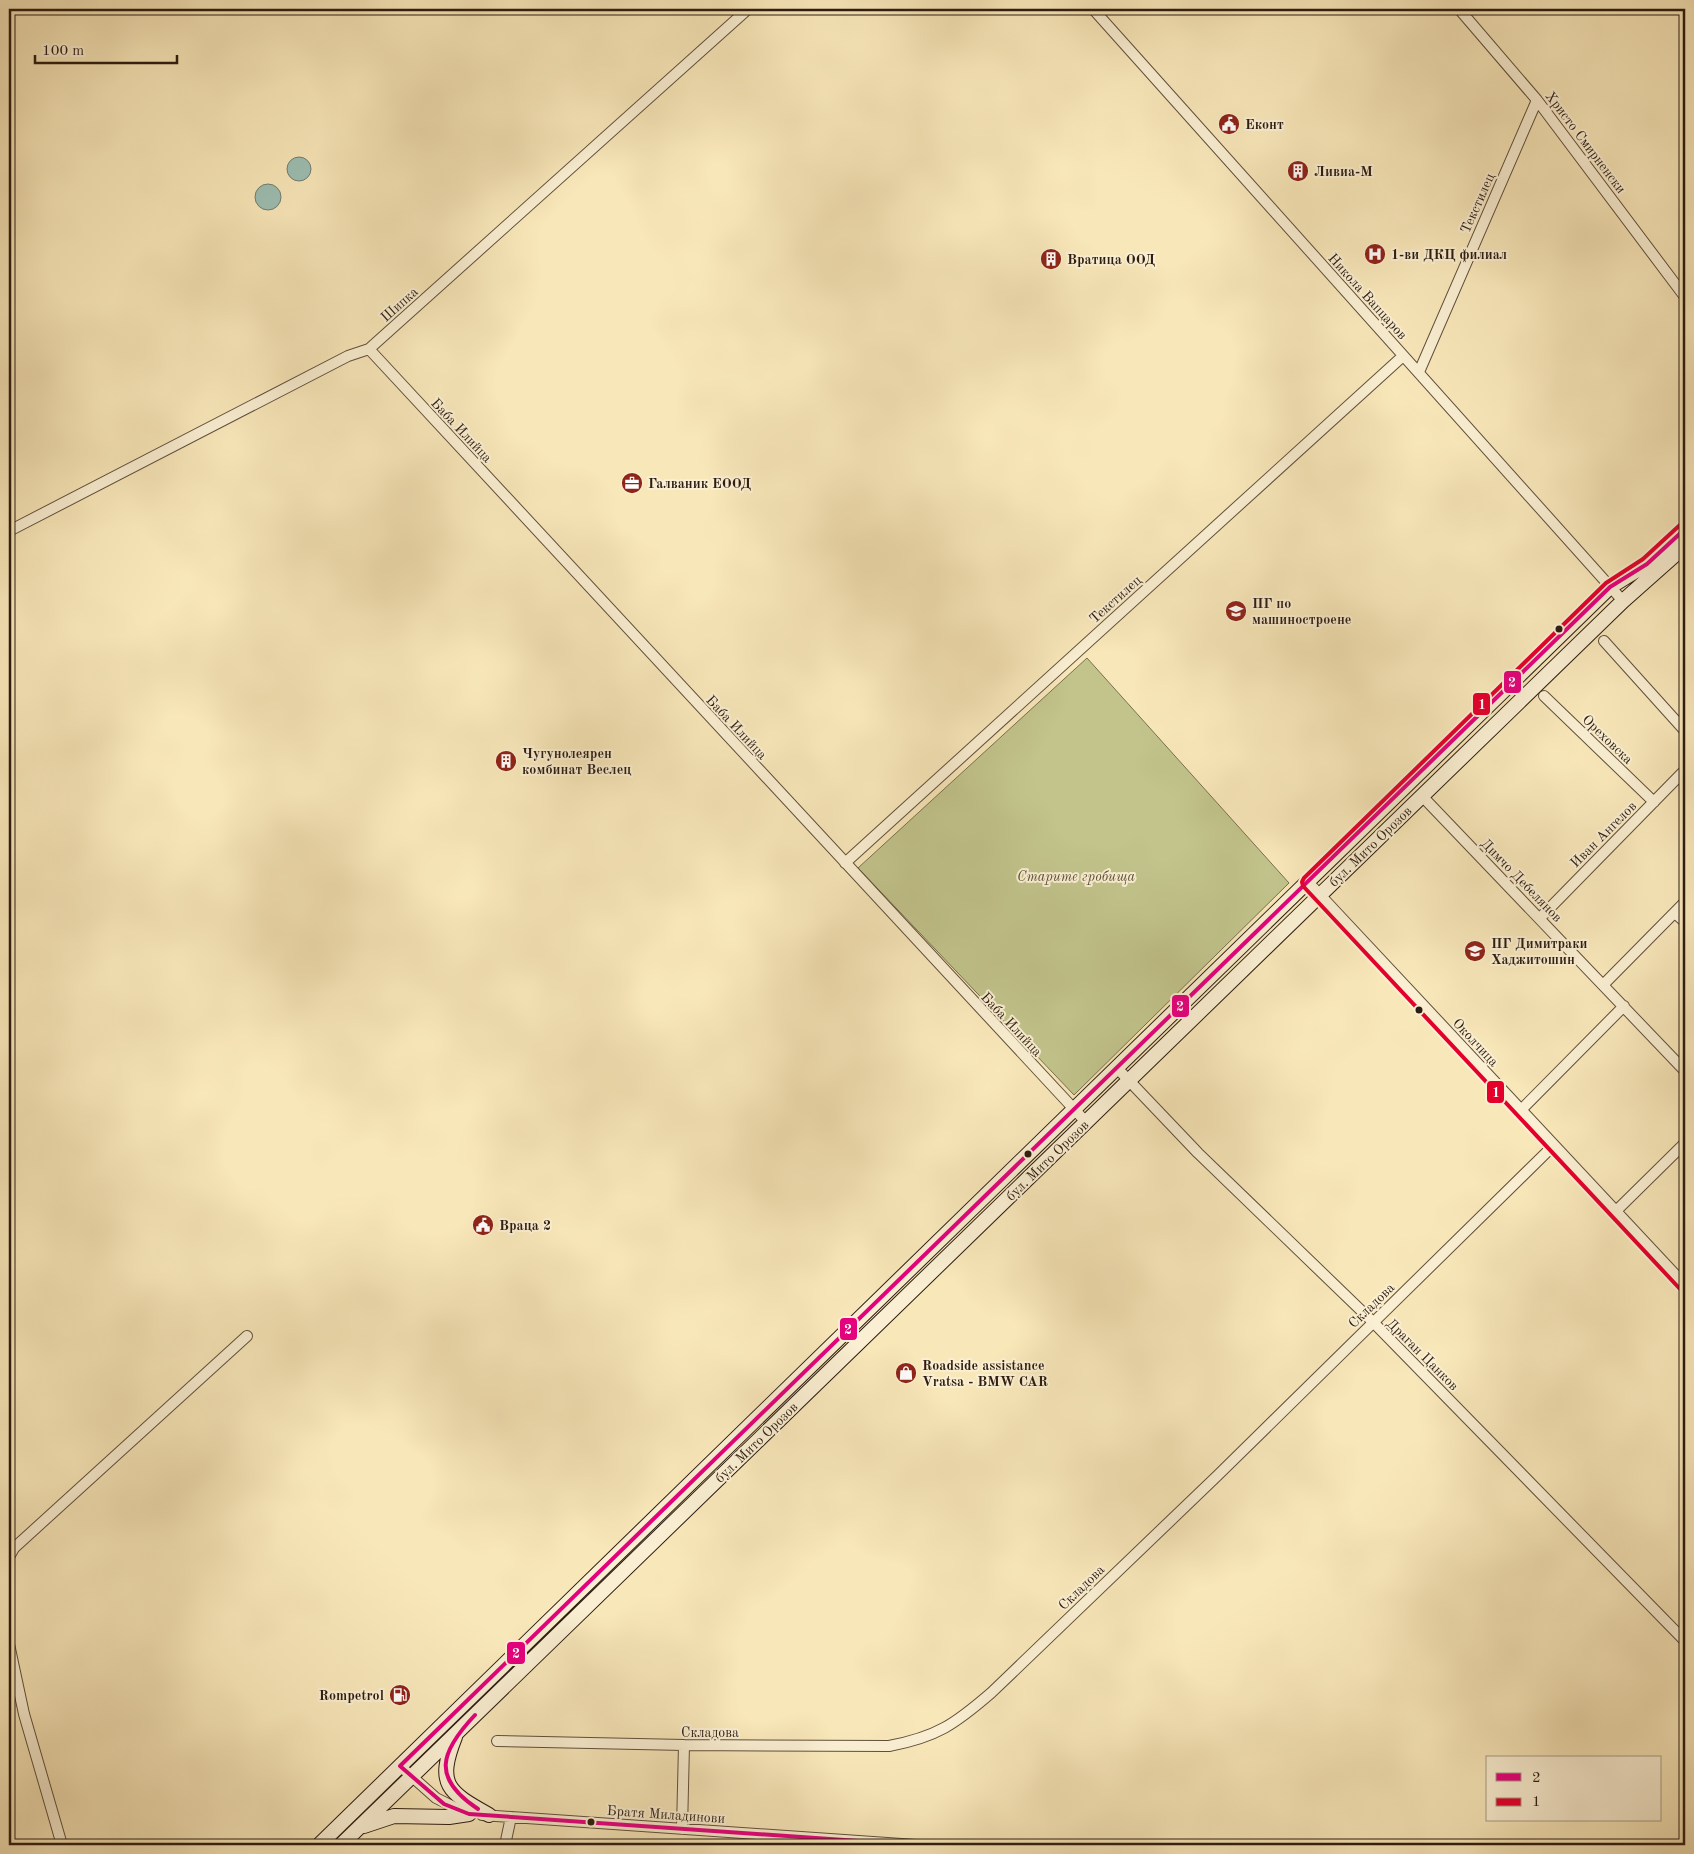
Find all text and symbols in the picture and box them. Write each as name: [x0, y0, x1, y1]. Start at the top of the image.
scale bar: [35, 32, 178, 64]
text: 100 m: [42, 44, 84, 59]
street label: Христо Смирненски: [1542, 89, 1628, 196]
public building icon: Еконт: [1217, 112, 1241, 136]
place label: Еконт: [1245, 118, 1284, 132]
building icon: Ливиа-М: [1286, 159, 1310, 183]
place label: Ливиа-М: [1314, 165, 1373, 179]
street label: Текстилец: [1459, 171, 1497, 235]
hospital icon: 1-ви ДКЦ филиал: [1363, 242, 1387, 266]
building icon: Вратица ООД: [1039, 247, 1063, 271]
place label: 1-ви ДКЦ филиал: [1391, 248, 1507, 263]
street label: Никола Вапцаров: [1325, 251, 1410, 342]
place label: Вратица ООД: [1067, 253, 1155, 267]
street label: Шипка: [378, 285, 421, 325]
street label: Баба Илийца: [428, 396, 494, 466]
office icon: Галваник ЕООД: [620, 471, 644, 495]
place label: Галваник ЕООД: [648, 477, 751, 491]
street label: Текстилец: [1087, 573, 1144, 626]
place label: ПГ по машиностроене: [1252, 597, 1351, 627]
school or university icon: ПГ по машиностроене: [1224, 599, 1248, 623]
unlabelled marker: [1554, 624, 1564, 634]
line badge: 2: [1503, 670, 1522, 694]
text: 2: [1508, 676, 1516, 690]
line badge: 1: [1472, 692, 1491, 716]
street label: Баба Илийца: [703, 693, 769, 763]
text: 1: [1478, 698, 1486, 712]
street label: Ореховска: [1579, 712, 1635, 767]
place label: Чугунолеярен комбинат Веслец: [522, 747, 631, 777]
building icon: Чугунолеярен комбинат Веслец: [494, 749, 518, 773]
street label: Иван Ангелов: [1568, 799, 1640, 870]
street label: бул. Мито Орозов: [1327, 804, 1415, 890]
street label: Димчо Дебелянов: [1478, 836, 1565, 925]
park label: Старите гробища: [1017, 869, 1135, 885]
place label: ПГ Димитраки Хаджитошин: [1491, 937, 1588, 967]
school or university icon: ПГ Димитраки Хаджитошин: [1463, 939, 1487, 963]
street label: Баба Илийца: [978, 990, 1044, 1060]
line badge: 2: [1171, 994, 1190, 1018]
text: 2: [1176, 1000, 1184, 1014]
unlabelled marker: [1414, 1005, 1424, 1015]
street label: Околчица: [1450, 1016, 1501, 1069]
line badge: 1: [1486, 1080, 1505, 1104]
text: 1: [1492, 1086, 1500, 1100]
street label: бул. Мито Орозов: [1004, 1118, 1092, 1204]
unlabelled marker: [1023, 1149, 1033, 1159]
public building icon: Враца 2: [471, 1213, 495, 1237]
place label: Враца 2: [499, 1219, 551, 1233]
street label: Складова: [1346, 1281, 1397, 1331]
street label: Драган Цанков: [1384, 1316, 1461, 1394]
line badge: 2: [839, 1317, 858, 1341]
text: 2: [844, 1323, 852, 1337]
place label: Roadside assistance Vratsa - BMW CAR: [922, 1359, 1048, 1389]
shop icon: Roadside assistance Vratsa - BMW CAR: [894, 1361, 918, 1385]
street label: бул. Мито Орозов: [713, 1400, 801, 1486]
street label: Складова: [1056, 1563, 1107, 1613]
line badge: 2: [506, 1641, 526, 1665]
text: 2: [512, 1647, 520, 1661]
fuel station icon: Rompetrol: [388, 1683, 412, 1707]
place label: Rompetrol: [319, 1689, 384, 1703]
street label: Складова: [681, 1726, 739, 1740]
legend: [1486, 1756, 1662, 1822]
text: 2: [1532, 1771, 1541, 1786]
text: 1: [1532, 1795, 1541, 1810]
street label: Братя Миладинови: [606, 1804, 725, 1826]
unlabelled marker: [586, 1817, 596, 1827]

